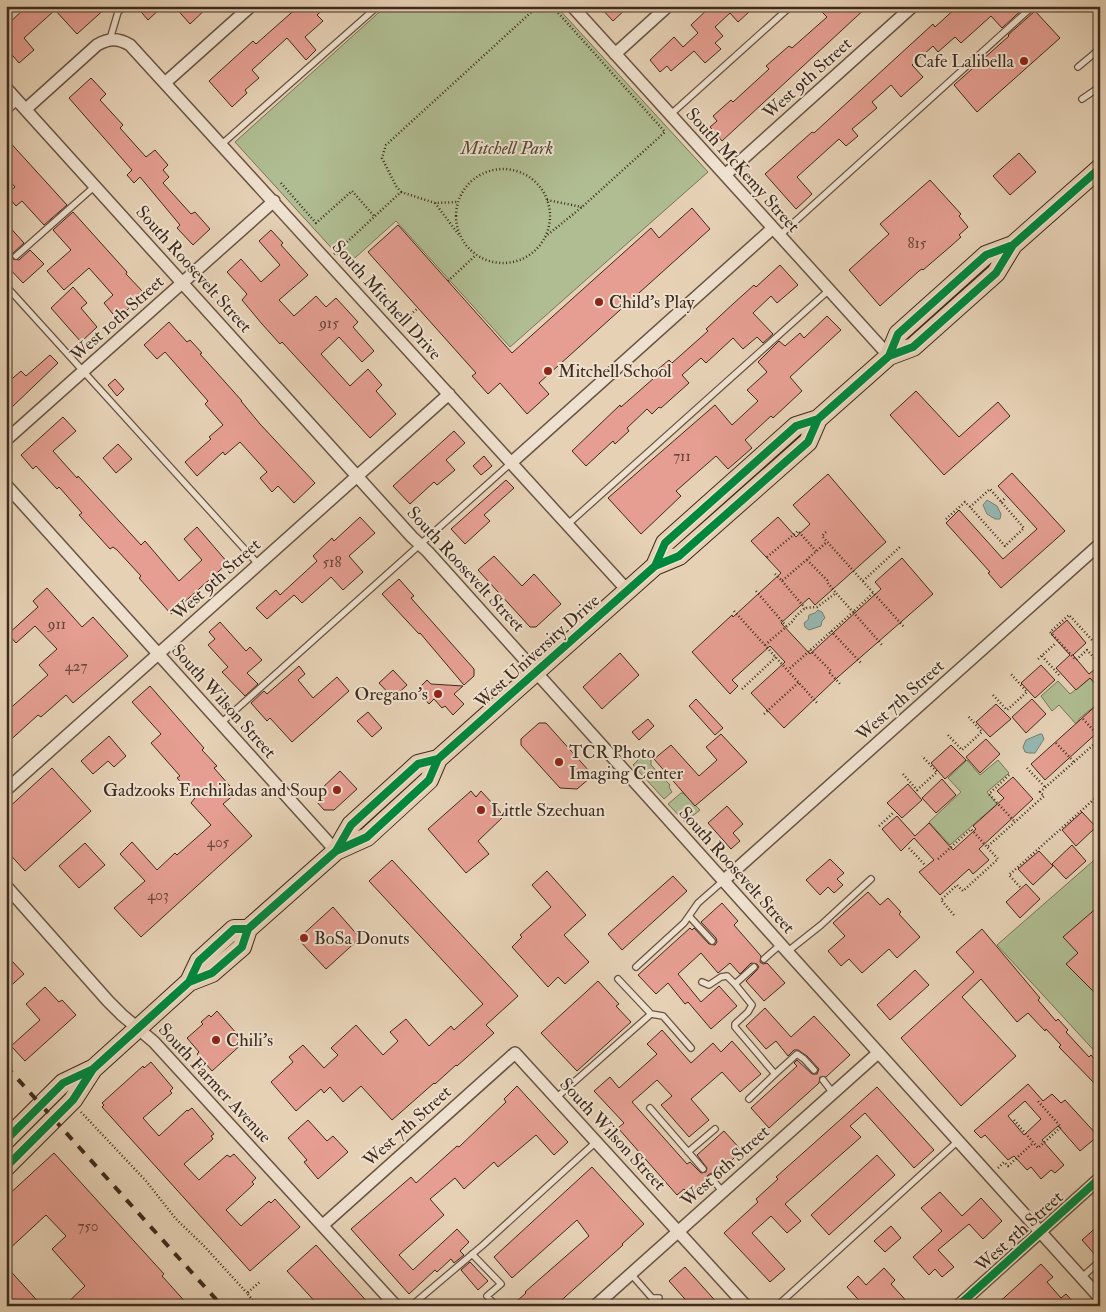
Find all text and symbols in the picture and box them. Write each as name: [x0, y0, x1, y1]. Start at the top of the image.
street label: West 9th Street: [757, 32, 857, 125]
place label: Cafe Lalibella: [914, 50, 1015, 73]
marker: Cafe Lalibella: [1018, 55, 1030, 67]
street label: South McKemy Street: [681, 103, 805, 238]
park label: Mitchell Park: [460, 137, 553, 160]
street label: South Roosevelt Street: [130, 201, 257, 338]
house number: 815: [908, 234, 927, 253]
street label: South Mitchell Drive: [327, 236, 447, 365]
street label: West 10th Street: [65, 270, 169, 367]
place label: Child's Play: [609, 291, 695, 314]
marker: Child's Play: [593, 296, 605, 308]
house number: 915: [318, 314, 339, 333]
place label: Mitchell School: [558, 360, 672, 383]
marker: Mitchell School: [542, 365, 554, 377]
house number: 711: [673, 447, 691, 466]
street label: South Roosevelt Street: [402, 502, 530, 637]
street label: West 9th Street: [166, 533, 266, 626]
house number: 518: [323, 553, 341, 572]
street label: West University Drive: [469, 589, 605, 714]
house number: 911: [47, 615, 66, 634]
street label: South Wilson Street: [166, 639, 281, 763]
street label: West 7th Street: [851, 655, 949, 747]
house number: 427: [65, 657, 87, 676]
place label: Oregano's: [355, 683, 428, 706]
marker: Oregano's: [432, 688, 444, 700]
place label: TCR Photo Imaging Center: [569, 741, 683, 785]
marker: TCR Photo Imaging Center: [553, 756, 565, 768]
place label: Gadzooks Enchiladas and Soup: [103, 779, 327, 802]
marker: Gadzooks Enchiladas and Soup: [331, 784, 343, 796]
place label: Little Szechuan: [491, 799, 605, 822]
street label: South Roosevelt Street: [673, 802, 800, 939]
marker: Little Szechuan: [475, 804, 487, 816]
house number: 405: [207, 833, 230, 852]
house number: 403: [147, 886, 169, 905]
place label: BoSa Donuts: [314, 927, 409, 950]
marker: BoSa Donuts: [298, 932, 310, 944]
street label: South Farmer Avenue: [153, 1018, 277, 1149]
place label: Chili's: [226, 1029, 273, 1052]
marker: Chili's: [210, 1034, 222, 1046]
street label: South Wilson Street: [554, 1073, 671, 1196]
street label: West 7th Street: [358, 1081, 456, 1173]
street label: West 6th Street: [675, 1120, 775, 1213]
street label: West 5th Street: [970, 1186, 1068, 1278]
house number: 750: [77, 1217, 99, 1236]

